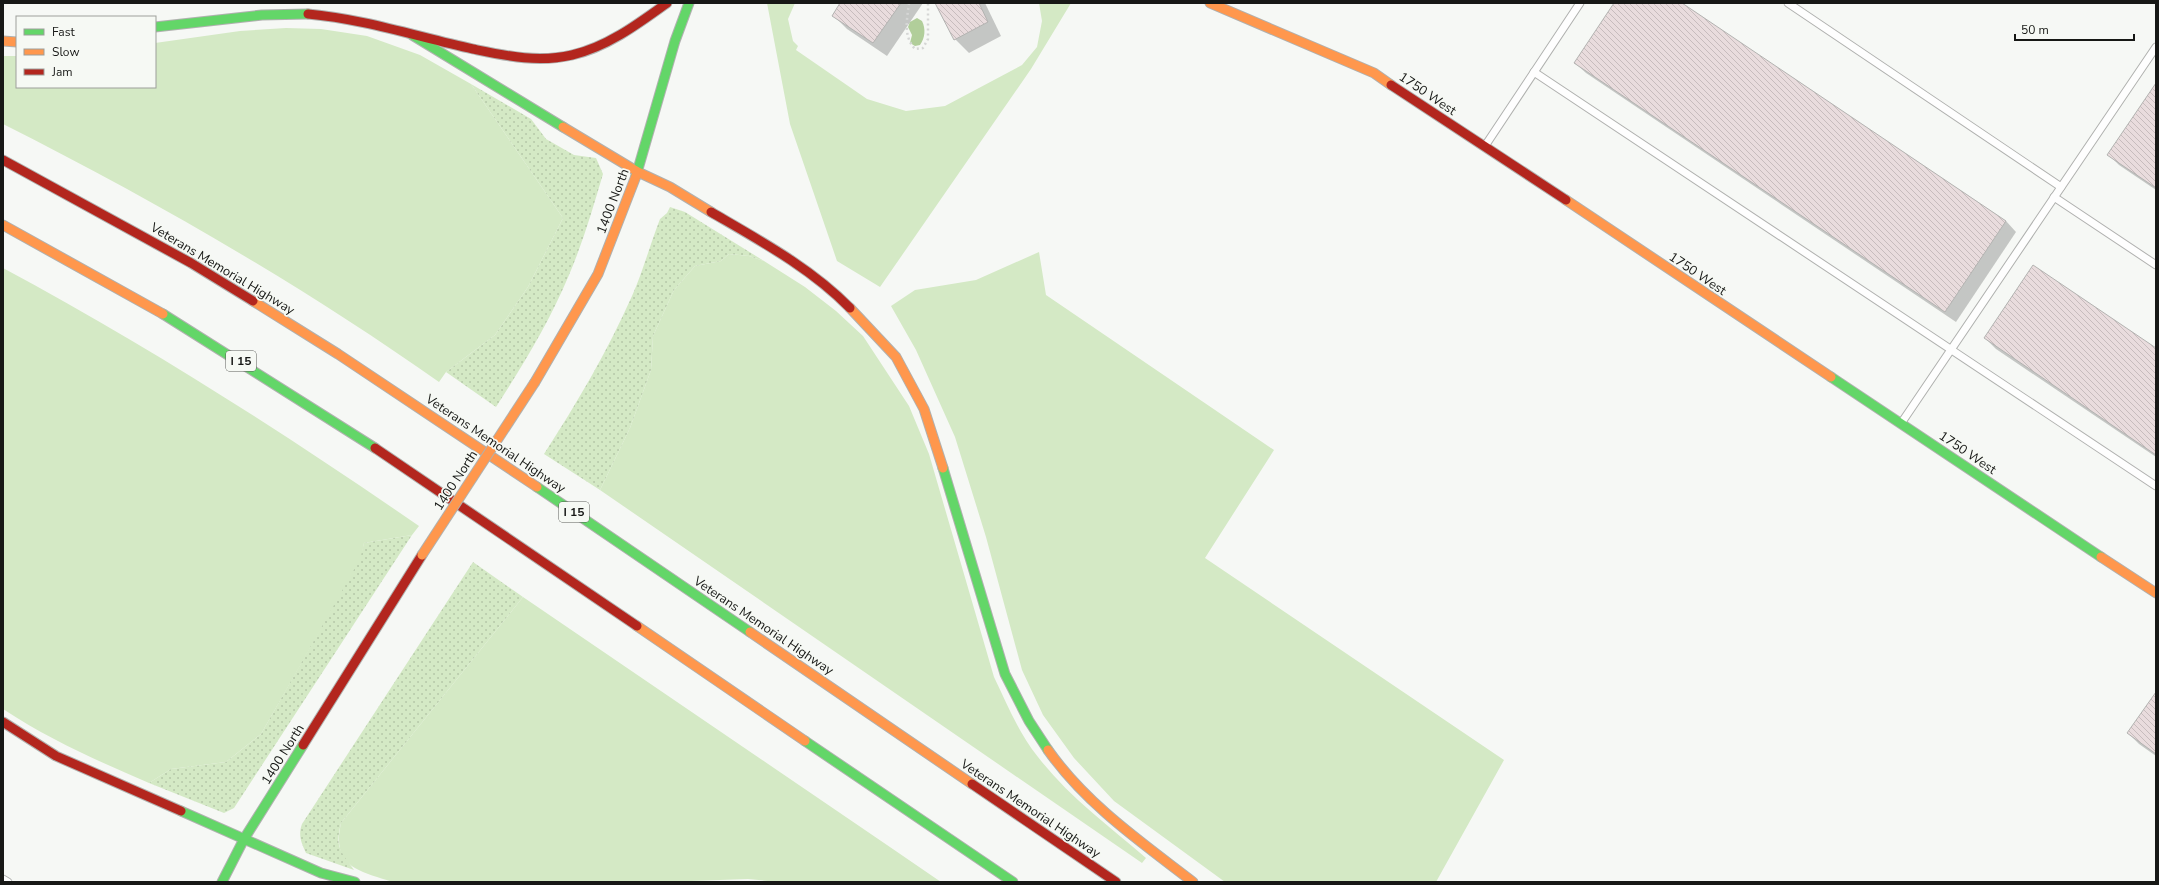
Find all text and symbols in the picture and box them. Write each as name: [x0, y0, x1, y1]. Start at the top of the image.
legend: [16, 16, 156, 88]
scale bar: [2015, 16, 2134, 42]
text: 50 m: [2021, 22, 2049, 38]
text: Fast: [52, 24, 75, 40]
text: Slow: [52, 44, 80, 60]
text: Jam: [51, 64, 73, 80]
street label: 1750 West: [1395, 68, 1460, 120]
street label: 1400 North: [592, 166, 634, 236]
street label: Veterans Memorial Highway: [146, 218, 298, 319]
street label: 1750 West: [1665, 248, 1730, 300]
road number: I 15: [226, 351, 256, 371]
street label: Veterans Memorial Highway: [421, 390, 569, 498]
street label: 1750 West: [1935, 427, 2000, 479]
street label: 1400 North: [430, 447, 482, 514]
road number: I 15: [559, 502, 589, 522]
street label: Veterans Memorial Highway: [689, 572, 837, 680]
street label: 1400 North: [257, 721, 309, 788]
street label: Veterans Memorial Highway: [956, 755, 1104, 863]

